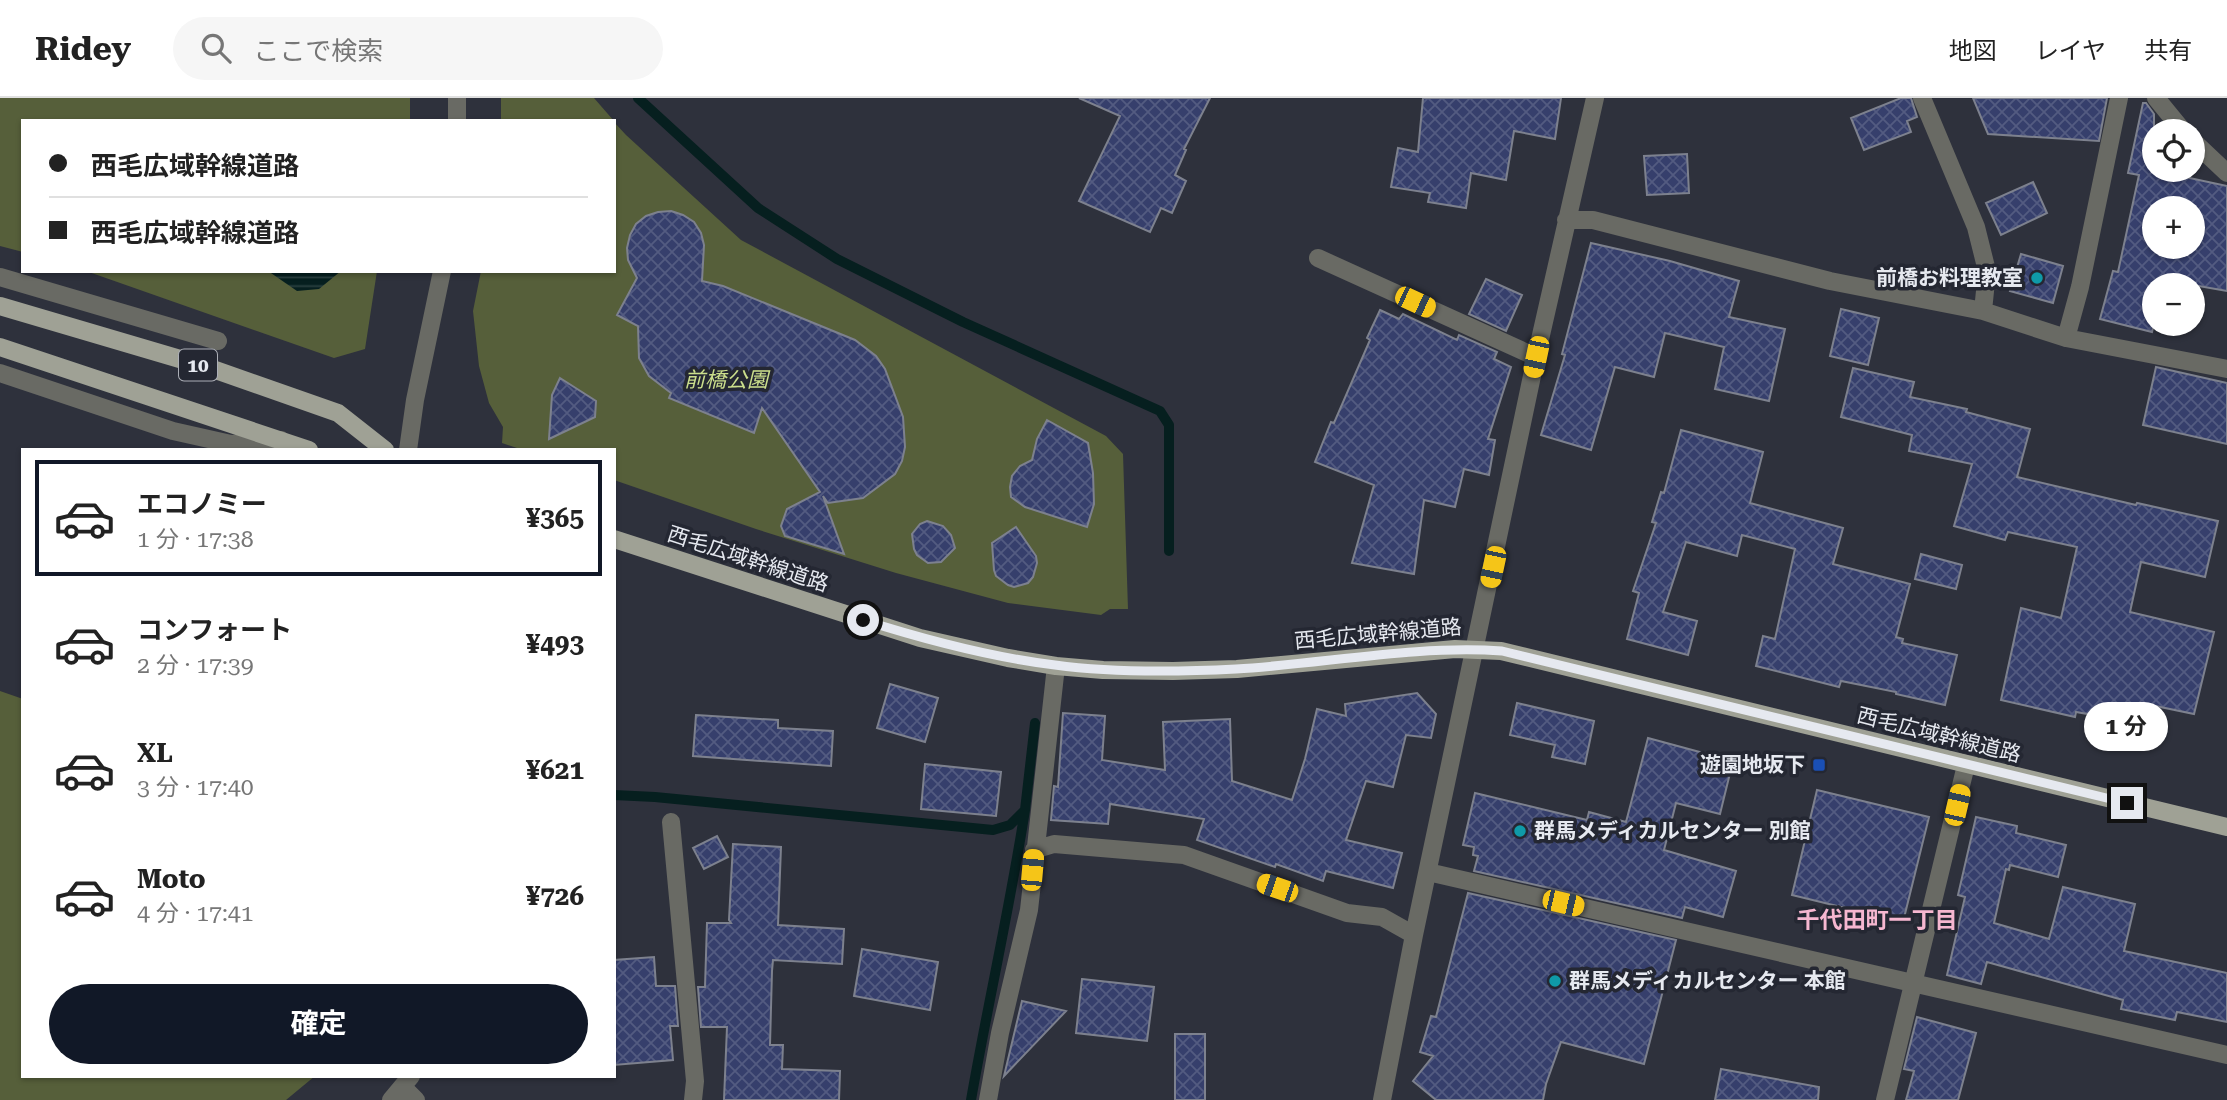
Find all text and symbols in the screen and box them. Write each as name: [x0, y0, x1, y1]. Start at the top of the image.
search box: [173, 17, 663, 80]
text: Ridey: [35, 29, 131, 68]
icon: search: [197, 29, 235, 67]
text: ここで検索: [253, 36, 383, 66]
text: 地図: [1949, 37, 1997, 65]
text: レイヤ: [2035, 37, 2106, 65]
text: 共有: [2144, 37, 2192, 65]
map controls: [2142, 119, 2205, 336]
button: locate: [2142, 119, 2205, 182]
text: 西毛広域幹線道路: [91, 151, 299, 181]
button: +: [2142, 196, 2205, 259]
text: 西毛広域幹線道路: [91, 218, 299, 248]
place label: 前橋お料理教室: [1876, 266, 2023, 290]
marker: 前橋お料理教室: [2029, 270, 2045, 286]
button: −: [2142, 273, 2205, 336]
car: [1392, 284, 1439, 320]
car: [1522, 334, 1551, 380]
road number: 10: [179, 350, 217, 380]
park label: 前橋公園: [684, 368, 771, 392]
icon: car: [53, 487, 116, 550]
text: エコノミー: [137, 489, 267, 519]
text: ¥365: [526, 503, 584, 533]
street label: 西毛広域幹線道路: [664, 522, 832, 596]
text: 1 分 · 17:38: [137, 526, 254, 553]
car: [1479, 544, 1508, 590]
route start: [847, 604, 879, 636]
icon: car: [53, 613, 116, 676]
text: コンフォート: [137, 615, 292, 645]
street label: 西毛広域幹線道路: [1293, 615, 1463, 653]
text: ¥493: [526, 629, 584, 659]
text: 2 分 · 17:39: [137, 652, 254, 679]
callout: 1 分: [2085, 702, 2169, 750]
street label: 西毛広域幹線道路: [1855, 703, 2023, 767]
text: 1 分: [2105, 713, 2147, 740]
text: XL: [137, 738, 173, 768]
icon: car: [53, 739, 116, 802]
place label: 遊園地坂下: [1700, 753, 1805, 777]
text: ¥621: [526, 755, 584, 785]
marker: 遊園地坂下: [1811, 757, 1827, 773]
text: 3 分 · 17:40: [137, 774, 254, 801]
car: [1943, 782, 1972, 828]
route end: [2111, 787, 2143, 819]
place label: 群馬メディカルセンター 別館: [1534, 819, 1811, 843]
marker: 群馬メディカルセンター 別館: [1512, 823, 1528, 839]
car: [1020, 848, 1045, 892]
text: Moto: [137, 864, 206, 894]
icon: car: [53, 865, 116, 928]
car: [1254, 871, 1301, 905]
text: ¥726: [526, 881, 584, 911]
car: [1541, 888, 1586, 918]
text: 4 分 · 17:41: [137, 900, 254, 927]
district label: 千代田町一丁目: [1797, 907, 1958, 934]
place label: 群馬メディカルセンター 本館: [1569, 969, 1846, 993]
marker: 群馬メディカルセンター 本館: [1547, 973, 1563, 989]
button: 確定: [49, 984, 588, 1064]

